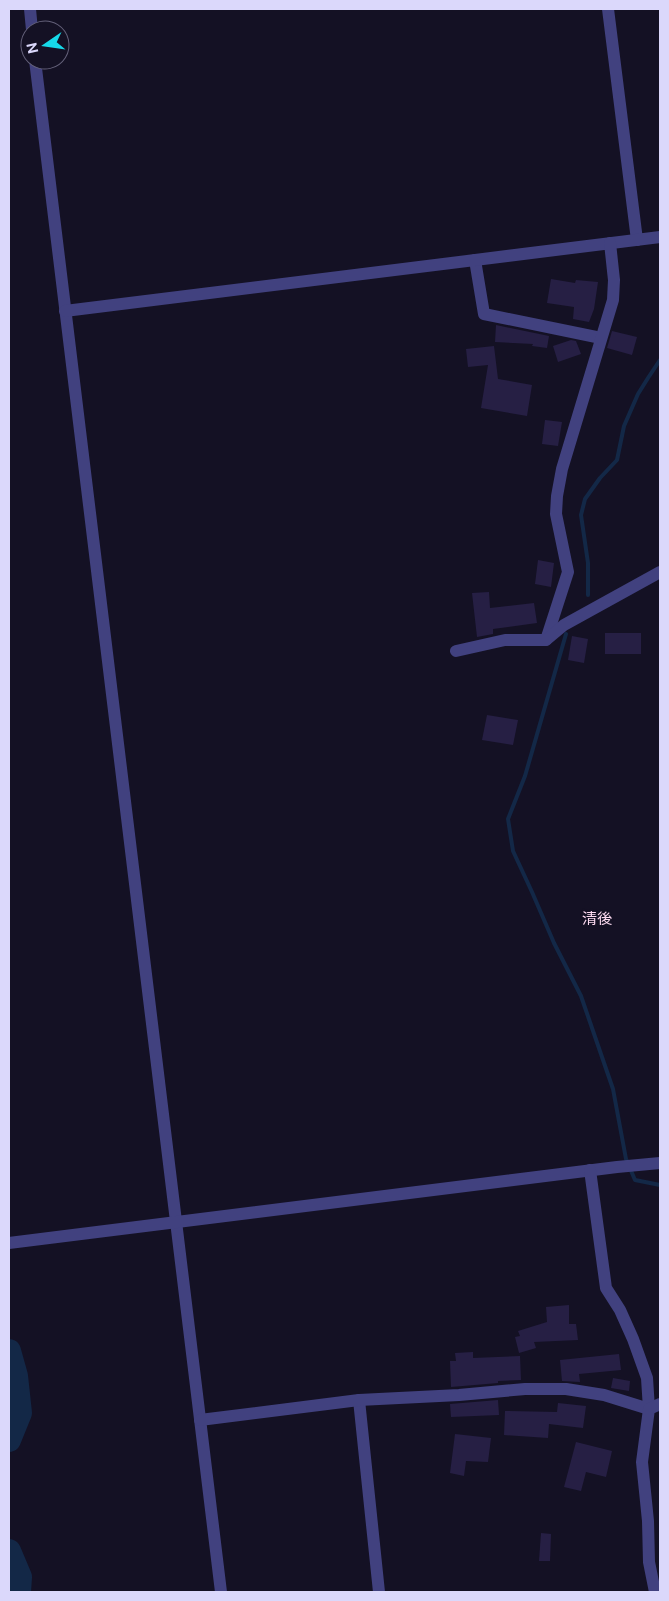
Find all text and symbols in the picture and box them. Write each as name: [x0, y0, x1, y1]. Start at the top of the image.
north arrow: [20, 20, 70, 70]
text: N: [23, 41, 41, 55]
district label: 清後: [582, 910, 612, 927]

